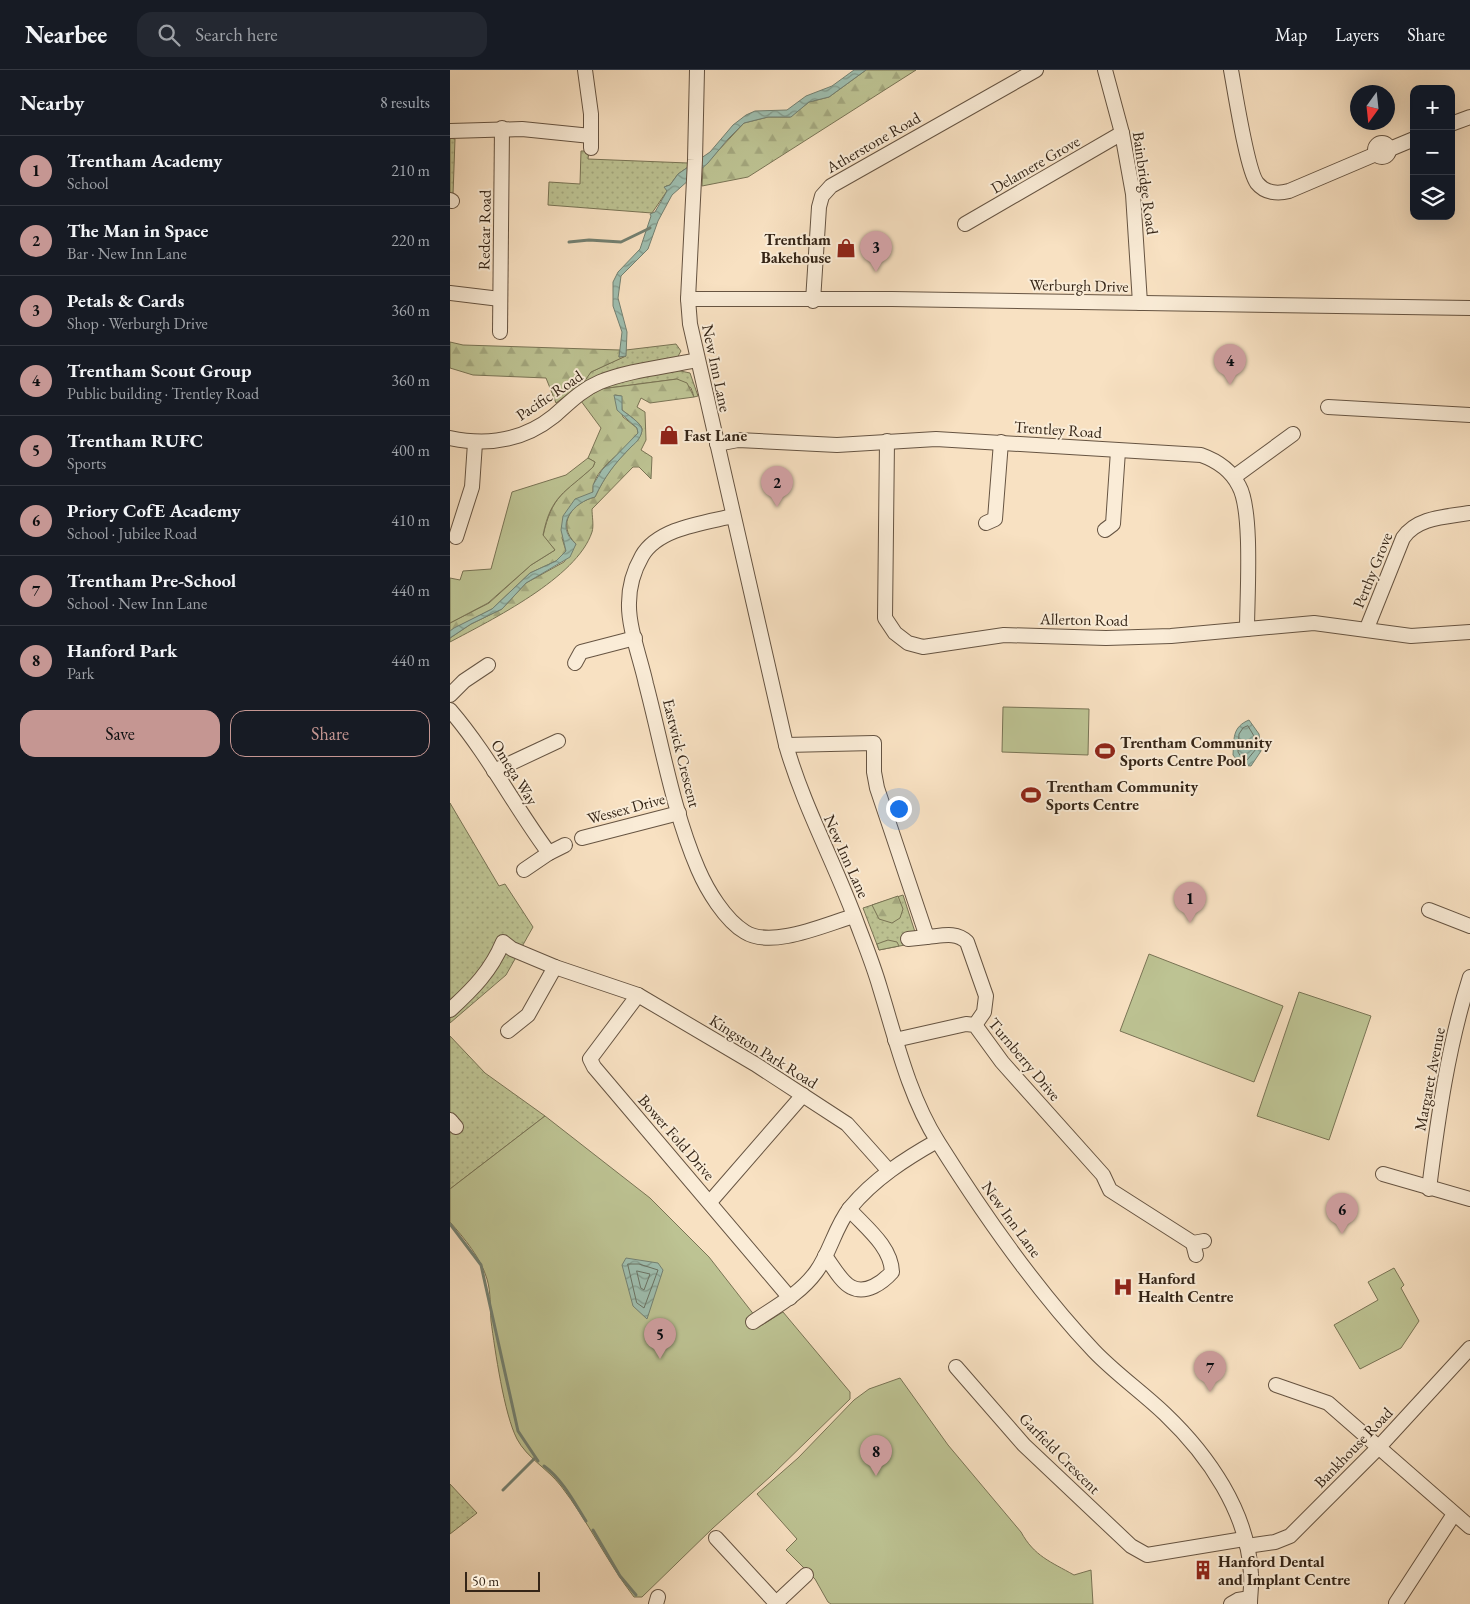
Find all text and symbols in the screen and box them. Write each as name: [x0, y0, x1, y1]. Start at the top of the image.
search box: [137, 12, 487, 57]
text: Nearbee: [25, 19, 107, 50]
icon: search: [155, 21, 183, 49]
text: Search here: [195, 22, 278, 47]
text: Map: [1275, 23, 1307, 46]
text: Layers: [1335, 23, 1379, 46]
text: Share: [1407, 23, 1445, 46]
north arrow: [1350, 85, 1395, 130]
map controls: [1410, 85, 1455, 220]
button: +: [1410, 85, 1455, 130]
text: Nearby: [20, 89, 84, 116]
text: 8 results: [380, 92, 430, 113]
street label: Atherstone Road: [821, 107, 925, 178]
street label: Delamere Grove: [987, 130, 1084, 198]
street label: Bainbridge Road: [1128, 130, 1163, 237]
button: −: [1410, 130, 1455, 175]
text: Trentham Academy: [67, 148, 222, 173]
text: 1: [32, 160, 40, 181]
text: 210 m: [391, 160, 430, 181]
text: School: [67, 173, 109, 194]
button: layers: [1410, 175, 1455, 220]
street label: Redcar Road: [473, 189, 496, 270]
text: The Man in Space: [67, 218, 209, 243]
place label: Trentham Bakehouse: [761, 229, 831, 268]
text: 2: [32, 230, 40, 251]
text: 220 m: [391, 230, 430, 251]
pin: 3: [860, 231, 892, 272]
shop icon: Trentham Bakehouse: [835, 237, 857, 259]
text: Bar · New Inn Lane: [67, 243, 187, 264]
street label: Werburgh Drive: [1029, 274, 1129, 297]
text: Petals & Cards: [67, 288, 184, 313]
text: 3: [32, 300, 40, 321]
text: 360 m: [391, 300, 430, 321]
text: Shop · Werburgh Drive: [67, 313, 208, 334]
street label: New Inn Lane: [697, 322, 736, 414]
pin: 4: [1214, 344, 1246, 385]
text: Trentham Scout Group: [67, 358, 252, 383]
street label: Pacific Road: [512, 365, 588, 425]
text: 4: [32, 370, 40, 391]
text: 360 m: [391, 370, 430, 391]
text: Public building · Trentley Road: [67, 383, 259, 404]
street label: Trentley Road: [1013, 416, 1103, 443]
shop icon: Fast Lane: [658, 424, 680, 446]
place label: Fast Lane: [684, 425, 747, 446]
text: Trentham RUFC: [67, 428, 203, 453]
text: 5: [32, 440, 40, 461]
text: 400 m: [391, 440, 430, 461]
text: Sports: [67, 453, 106, 474]
pin: 2: [761, 466, 793, 507]
text: Priory CofE Academy: [67, 498, 241, 523]
text: 6: [32, 510, 40, 531]
text: 410 m: [391, 510, 430, 531]
text: School · Jubilee Road: [67, 523, 197, 544]
street label: Perthy Grove: [1348, 529, 1397, 611]
text: Trentham Pre-School: [67, 568, 236, 593]
text: 7: [32, 580, 40, 601]
text: 440 m: [391, 580, 430, 601]
text: School · New Inn Lane: [67, 593, 207, 614]
street label: Allerton Road: [1039, 608, 1129, 631]
text: Hanford Park: [67, 638, 177, 663]
text: 8: [32, 650, 40, 671]
text: 440 m: [391, 650, 430, 671]
text: Park: [67, 663, 94, 684]
street label: Eastwick Crescent: [658, 697, 705, 810]
button: Save: [20, 710, 220, 757]
button: Share: [230, 710, 430, 757]
place label: Trentham Community Sports Centre Pool: [1120, 732, 1273, 771]
street label: Omega Way: [486, 735, 544, 810]
sports icon: Trentham Community Sports Centre Pool: [1094, 740, 1116, 762]
place label: Trentham Community Sports Centre: [1046, 776, 1199, 815]
sports icon: Trentham Community Sports Centre: [1020, 784, 1042, 806]
street label: Wessex Drive: [585, 788, 667, 829]
your location: [886, 796, 912, 822]
street label: New Inn Lane: [819, 811, 874, 901]
pin: 1: [1174, 882, 1206, 923]
street label: Kingston Park Road: [706, 1010, 823, 1094]
street label: Turnberry Drive: [984, 1013, 1066, 1105]
street label: Margaret Avenue: [1409, 1026, 1450, 1133]
street label: Bower Fold Drive: [634, 1090, 720, 1185]
street label: New Inn Lane: [977, 1177, 1046, 1261]
pin: 6: [1326, 1193, 1358, 1234]
place label: Hanford Health Centre: [1138, 1268, 1234, 1307]
hospital icon: Hanford Health Centre: [1112, 1276, 1134, 1298]
pin: 5: [644, 1318, 676, 1359]
pin: 7: [1194, 1351, 1226, 1392]
street label: Bankhouse Road: [1310, 1402, 1398, 1492]
street label: Garfield Crescent: [1014, 1408, 1105, 1499]
pin: 8: [860, 1435, 892, 1476]
place label: Hanford Dental and Implant Centre: [1218, 1551, 1350, 1590]
building icon: Hanford Dental and Implant Centre: [1192, 1559, 1214, 1581]
scale bar: [465, 1569, 540, 1592]
text: 50 m: [472, 1572, 499, 1590]

